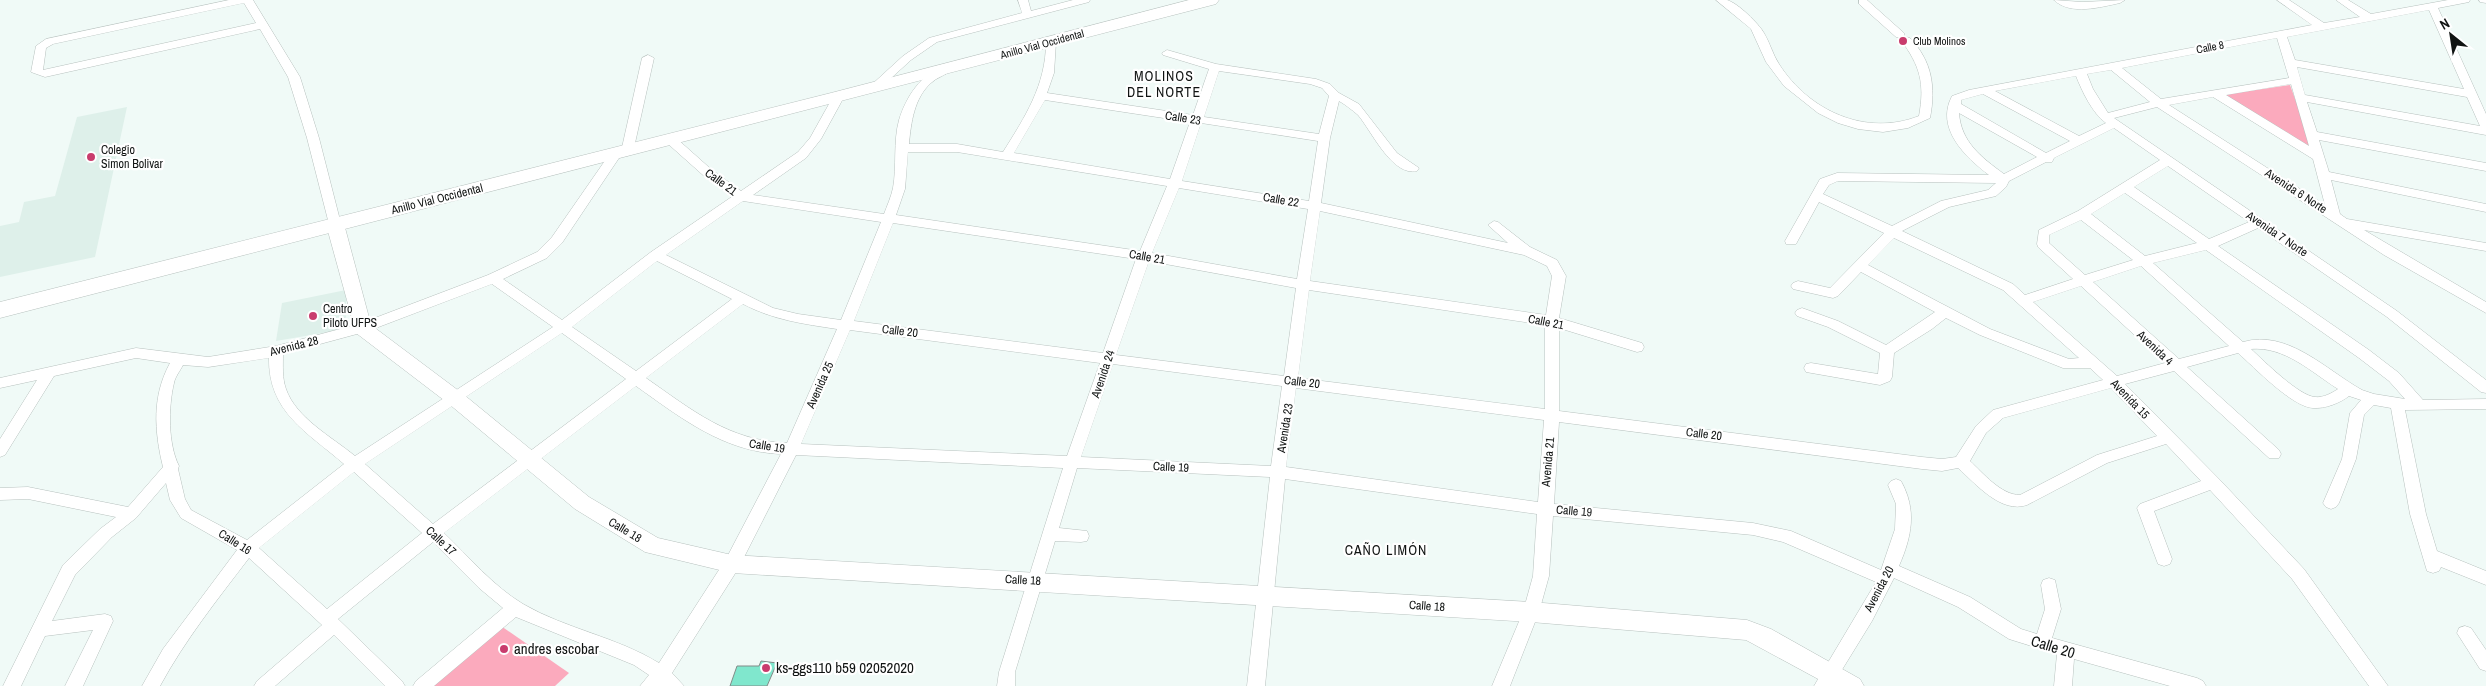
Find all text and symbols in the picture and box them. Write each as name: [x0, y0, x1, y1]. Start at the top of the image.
north arrow: [2426, 10, 2476, 60]
text: N: [2436, 14, 2453, 34]
street label: Anillo Vial Occidental: [998, 26, 1085, 62]
place label: Club Molinos: [1913, 34, 1966, 48]
marker: Club Molinos: [1897, 35, 1909, 47]
street label: Calle 8: [2195, 37, 2225, 57]
district label: MOLINOS DEL NORTE: [1127, 67, 1201, 101]
street label: Calle 23: [1164, 107, 1202, 129]
place label: Colegio Simon Bolivar: [101, 142, 164, 172]
marker: Colegio Simon Bolivar: [85, 151, 97, 163]
street label: Avenida 6 Norte: [2261, 164, 2330, 217]
street label: Calle 21: [702, 165, 741, 199]
street label: Anillo Vial Occidental: [389, 180, 485, 218]
street label: Calle 22: [1262, 189, 1300, 211]
street label: Avenida 7 Norte: [2242, 207, 2311, 260]
street label: Calle 21: [1128, 246, 1167, 268]
place label: Centro Piloto UFPS: [323, 301, 378, 331]
marker: Centro Piloto UFPS: [307, 310, 319, 322]
street label: Calle 21: [1527, 311, 1566, 333]
street label: Calle 20: [881, 321, 919, 341]
street label: Avenida 4: [2133, 326, 2177, 369]
street label: Avenida 28: [267, 332, 320, 360]
street label: Avenida 24: [1087, 347, 1119, 401]
street label: Avenida 25: [802, 359, 838, 412]
street label: Calle 20: [1283, 372, 1321, 392]
street label: Avenida 15: [2106, 375, 2153, 423]
street label: Avenida 23: [1273, 402, 1297, 455]
street label: Calle 20: [1685, 424, 1723, 444]
street label: Calle 19: [748, 435, 786, 457]
street label: Avenida 21: [1538, 436, 1558, 488]
street label: Calle 19: [1153, 458, 1189, 476]
street label: Calle 19: [1555, 501, 1593, 521]
street label: Calle 18: [605, 514, 645, 546]
street label: Calle 17: [422, 523, 460, 560]
street label: Calle 16: [215, 526, 255, 558]
district label: CAÑO LIMÓN: [1345, 541, 1427, 559]
street label: Avenida 20: [1860, 563, 1898, 616]
street label: Calle 18: [1005, 571, 1041, 589]
street label: Calle 18: [1408, 597, 1446, 615]
street label: Calle 20: [2028, 630, 2078, 663]
place label: andres escobar: [514, 638, 599, 659]
marker: andres escobar: [498, 643, 510, 655]
place label: ks-ggs110 b59 02052020: [776, 657, 914, 678]
marker: ks-ggs110 b59 02052020: [760, 662, 772, 674]

